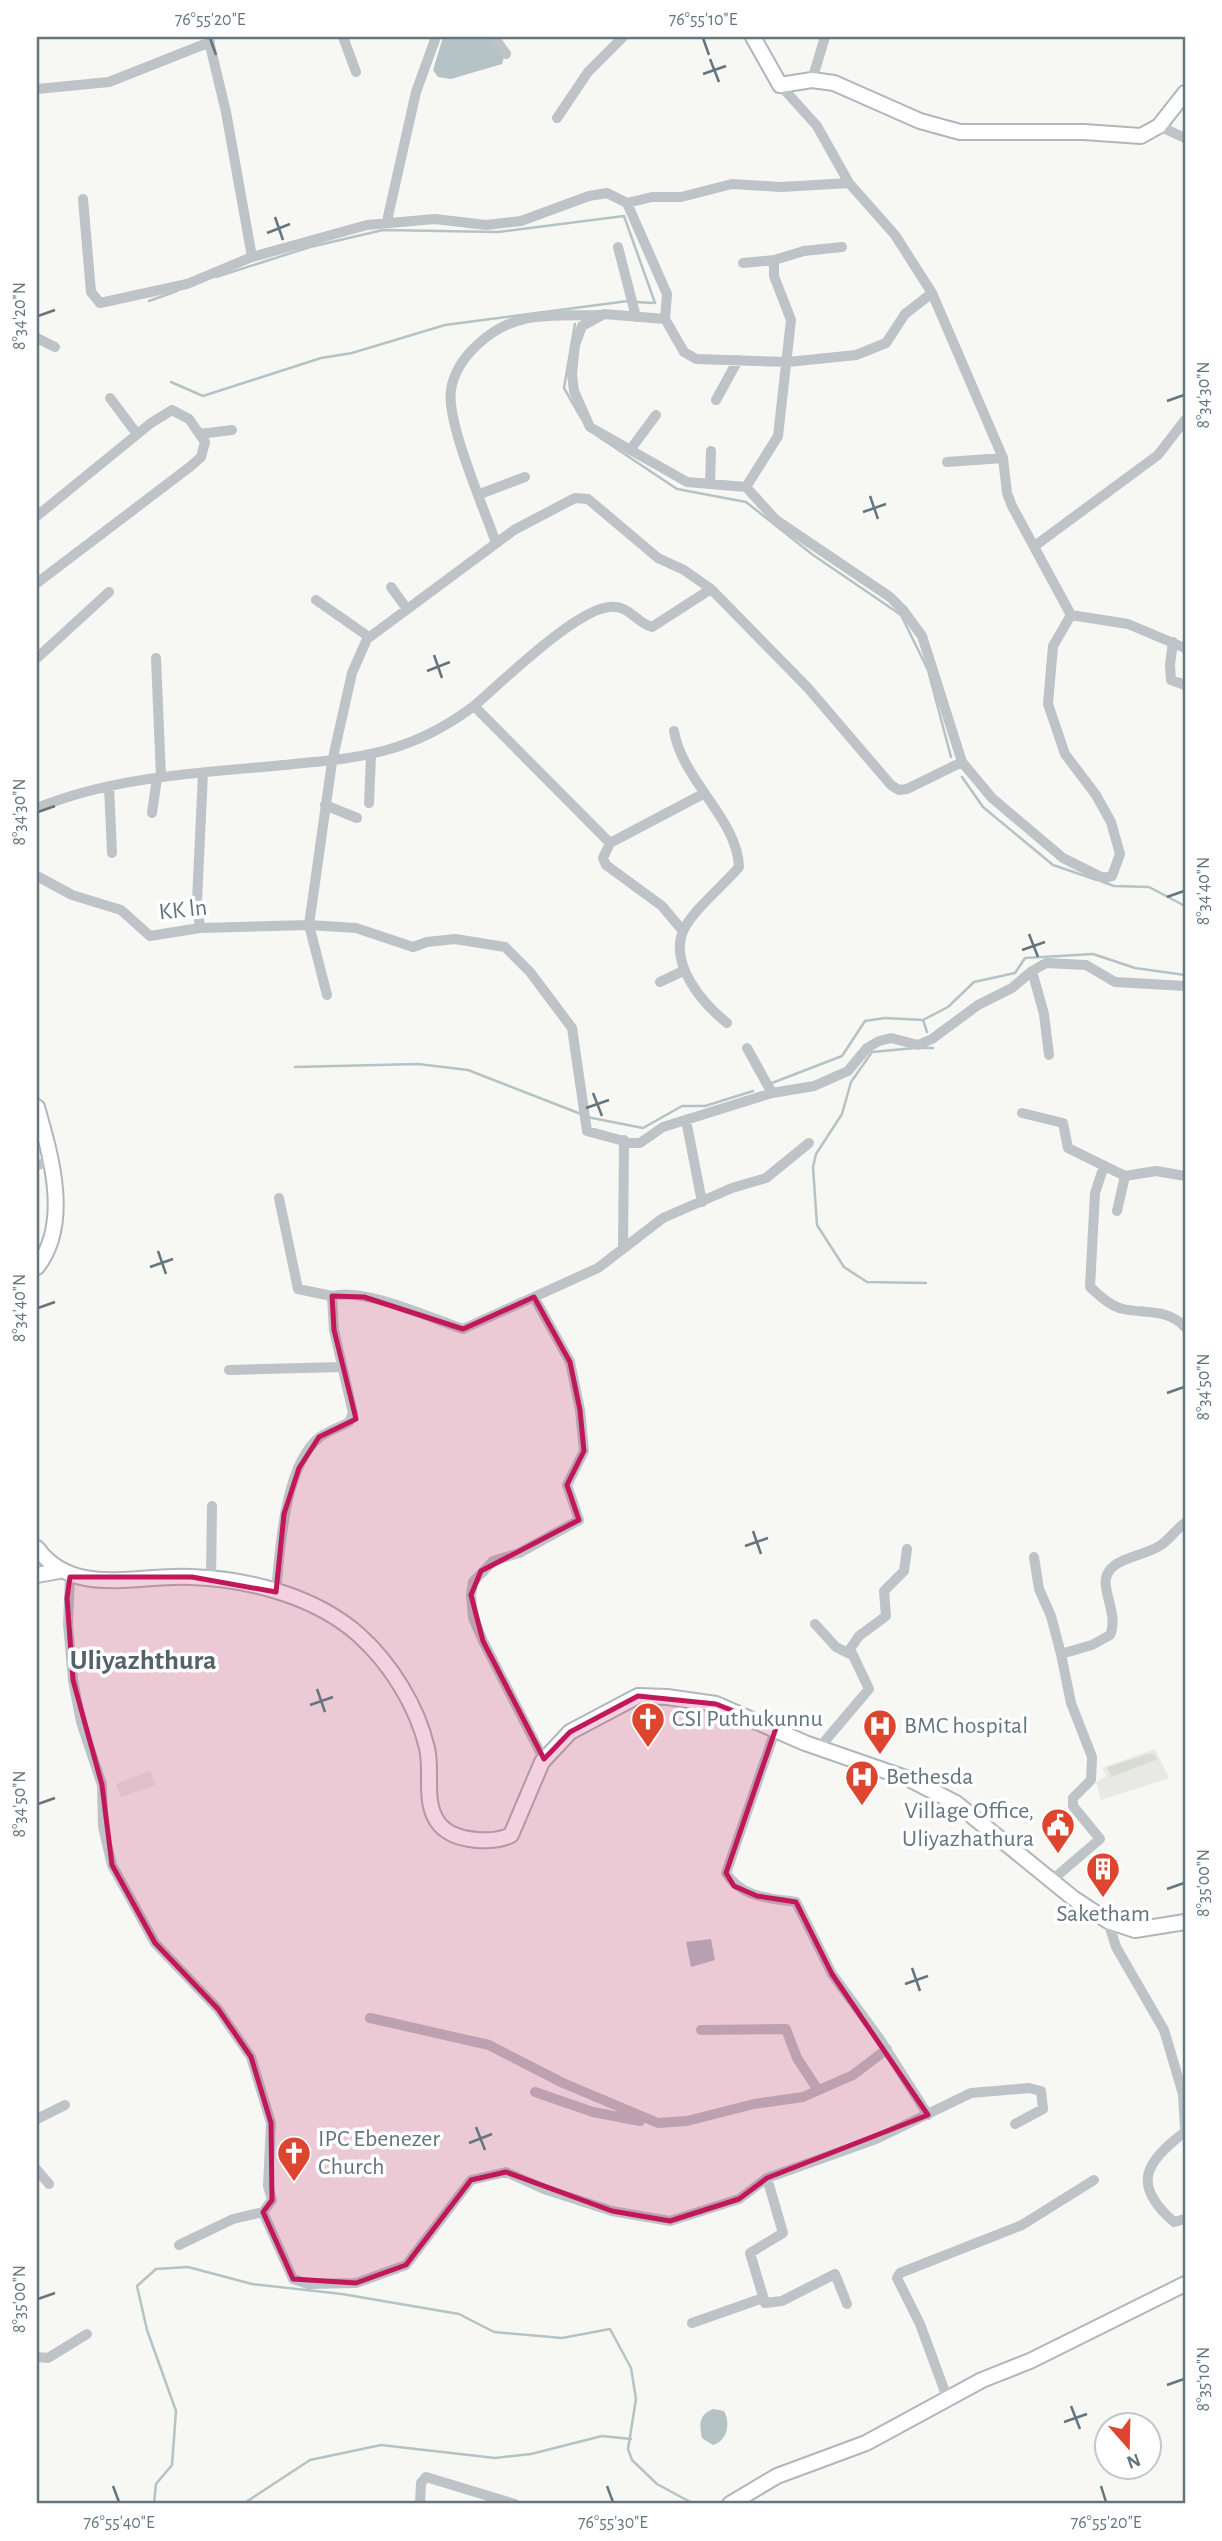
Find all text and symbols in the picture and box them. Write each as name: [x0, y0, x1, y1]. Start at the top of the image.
text: 76°55'20"E: [175, 11, 246, 29]
text: 76°55'10"E: [669, 11, 738, 29]
text: 8°34'20"N: [11, 282, 29, 350]
text: 8°34'30"N: [1195, 361, 1213, 429]
text: 8°34'30"N: [11, 778, 29, 846]
text: 8°34'40"N: [1195, 857, 1213, 925]
street label: KK ln: [158, 896, 208, 924]
text: 8°34'40"N: [11, 1274, 29, 1342]
text: 8°34'50"N: [1195, 1353, 1213, 1421]
district label: Uliyazhthura: [70, 1647, 216, 1675]
church icon: CSI Puthukunnu: [629, 1700, 667, 1749]
place label: CSI Puthukunnu: [672, 1707, 823, 1731]
hospital icon: BMC hospital: [861, 1707, 899, 1756]
place label: BMC hospital: [904, 1714, 1028, 1738]
hospital icon: Bethesda: [843, 1758, 881, 1807]
place label: Bethesda: [886, 1765, 973, 1789]
text: 8°34'50"N: [11, 1770, 29, 1838]
place label: Village Office, Uliyazhathura: [902, 1799, 1034, 1851]
public building icon: Village Office, Uliyazhathura: [1039, 1806, 1077, 1855]
text: 8°35'00"N: [1195, 1849, 1213, 1917]
building icon: Saketham: [1084, 1850, 1122, 1899]
place label: Saketham: [1056, 1902, 1150, 1926]
place label: IPC Ebenezer Church: [318, 2127, 440, 2179]
church icon: IPC Ebenezer Church: [275, 2134, 313, 2183]
text: 8°35'00"N: [11, 2265, 29, 2333]
text: 8°35'10"N: [1195, 2347, 1213, 2411]
north arrow: [1092, 2412, 1162, 2482]
text: N: [1124, 2449, 1143, 2472]
text: 76°55'40"E: [83, 2514, 155, 2532]
text: 76°55'30"E: [578, 2514, 648, 2532]
text: 76°55'20"E: [1071, 2514, 1142, 2532]

